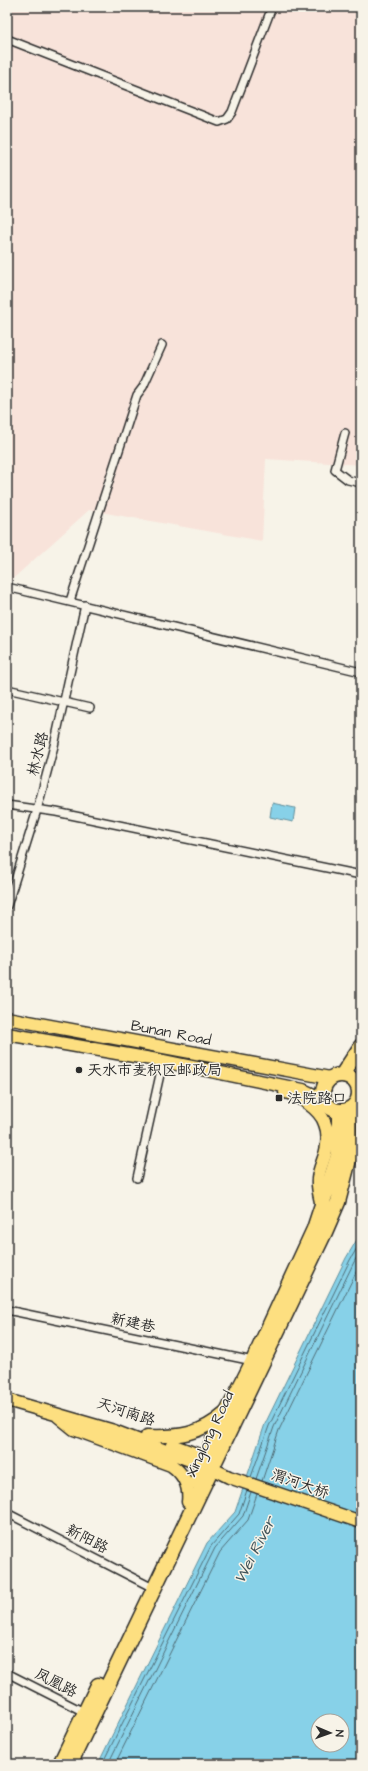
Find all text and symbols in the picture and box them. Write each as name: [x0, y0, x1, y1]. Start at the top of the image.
street label: 林水路: [22, 730, 54, 778]
street label: Bunan Road: [129, 1015, 213, 1051]
place label: 天水市麦积区邮政局: [87, 1060, 222, 1081]
marker: 天水市麦积区邮政局: [74, 1065, 84, 1075]
place label: 法院路口: [287, 1088, 347, 1109]
marker: 法院路口: [274, 1093, 284, 1103]
street label: 新建巷: [109, 1308, 157, 1338]
street label: Xinglong Road: [181, 1387, 240, 1481]
street label: 天河南路: [94, 1393, 158, 1431]
street label: 渭河大桥: [268, 1464, 332, 1504]
water label: Wei River: [229, 1511, 282, 1587]
street label: 新阳路: [62, 1519, 112, 1559]
street label: 凤凰路: [31, 1663, 81, 1703]
north arrow: [310, 1713, 350, 1753]
text: N: [332, 1730, 347, 1737]

